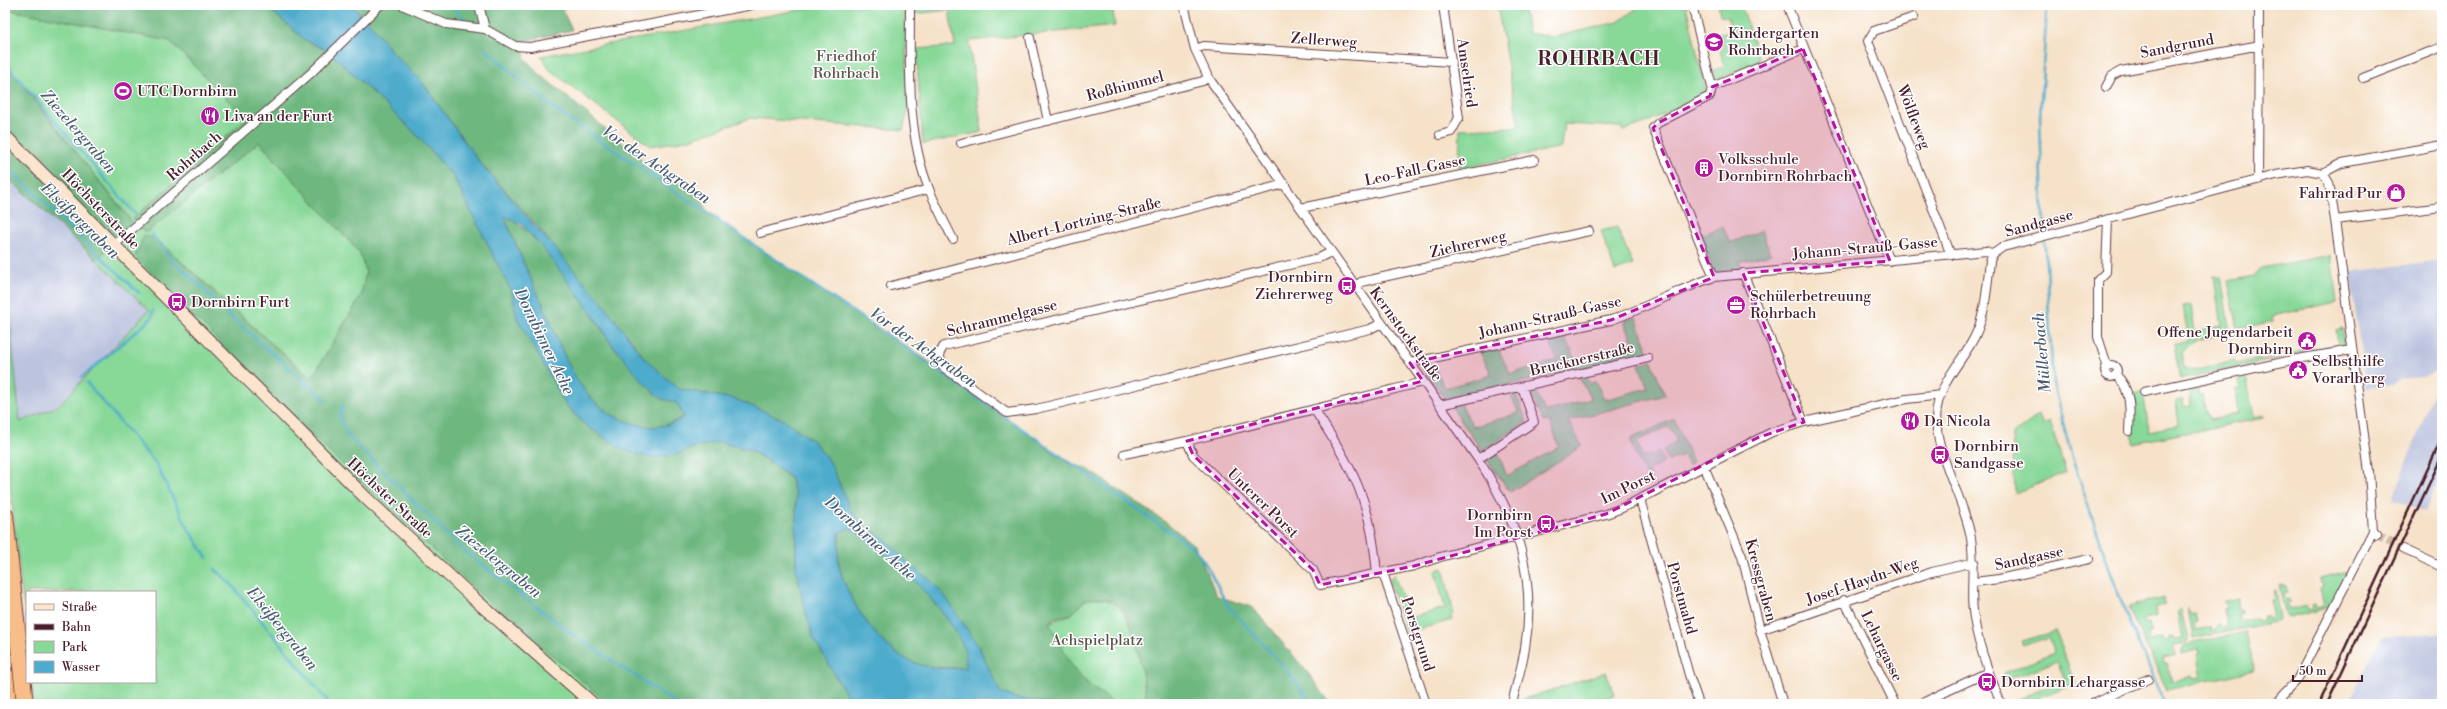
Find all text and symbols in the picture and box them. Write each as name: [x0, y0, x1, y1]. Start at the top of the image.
place label: Kindergarten Rohrbach: [1728, 24, 1819, 60]
street label: Zellerweg: [1290, 29, 1358, 52]
street label: Sandgrund: [2139, 30, 2216, 63]
school or university icon: Kindergarten Rohrbach: [1703, 31, 1725, 53]
street label: Amselried: [1452, 36, 1481, 109]
park label: Friedhof Rohrbach: [813, 47, 879, 83]
district label: ROHRBACH: [1537, 47, 1661, 71]
street label: Roßhimmel: [1084, 67, 1166, 106]
sports icon: UTC Dornbirn: [112, 80, 134, 102]
street label: Wölfleweg: [1892, 81, 1935, 152]
place label: UTC Dornbirn: [137, 82, 237, 101]
water label: Ziezelergraben: [36, 85, 121, 179]
restaurant icon: Liva an der Furt: [199, 105, 221, 127]
place label: Liva an der Furt: [224, 107, 333, 126]
water label: Vor der Achgraben: [598, 121, 715, 209]
street label: Rohrbach: [163, 127, 226, 185]
place label: Volksschule Dornbirn Rohrbach: [1717, 150, 1853, 186]
street label: Leo-Fall-Gasse: [1363, 151, 1467, 190]
building icon: Volksschule Dornbirn Rohrbach: [1693, 157, 1715, 179]
street label: Höchsterstraße: [57, 165, 144, 254]
water label: Elsäßergraben: [36, 177, 125, 264]
shop icon: Fahrrad Pur: [2385, 182, 2407, 204]
place label: Fahrrad Pur: [2299, 184, 2383, 203]
street label: Albert-Lortzing-Straße: [1004, 193, 1163, 250]
street label: Sandgasse: [2003, 205, 2075, 242]
street label: Ziehrerweg: [1428, 226, 1508, 262]
street label: Johann-Strauß-Gasse: [1790, 233, 1939, 264]
place label: Dornbirn Ziehrerweg: [1255, 268, 1333, 304]
bus stop icon: Dornbirn Ziehrerweg: [1336, 275, 1358, 297]
street label: Kernstockstraße: [1365, 283, 1446, 385]
water label: Dornbirner Ache: [509, 284, 579, 398]
place label: Schülerbetreuung Rohrbach: [1750, 287, 1871, 323]
bus stop icon: Dornbirn Furt: [166, 291, 188, 313]
street label: Johann-Strauß-Gasse: [1476, 292, 1623, 343]
place label: Dornbirn Furt: [191, 293, 290, 312]
office icon: Schülerbetreuung Rohrbach: [1725, 294, 1747, 316]
street label: Schrammelgasse: [945, 296, 1059, 341]
water label: Vor der Achgraben: [866, 303, 982, 393]
water label: Müllerbach: [2029, 312, 2055, 394]
place label: Offene Jugendarbeit Dornbirn: [2157, 323, 2294, 359]
public building icon: Offene Jugendarbeit Dornbirn: [2296, 330, 2318, 352]
street label: Brucknerstraße: [1527, 338, 1636, 381]
place label: Selbsthilfe Vorarlberg: [2311, 352, 2385, 388]
public building icon: Selbsthilfe Vorarlberg: [2287, 359, 2309, 381]
restaurant icon: Da Nicola: [1899, 410, 1921, 432]
place label: Da Nicola: [1924, 412, 1991, 431]
place label: Dornbirn Sandgasse: [1954, 437, 2024, 473]
bus stop icon: Dornbirn Sandgasse: [1929, 444, 1951, 466]
street label: Höchster Straße: [343, 454, 436, 543]
street label: Unterer Porst: [1223, 465, 1303, 543]
street label: Im Porst: [1598, 466, 1659, 509]
water label: Dornbirner Ache: [820, 492, 921, 585]
place label: Dornbirn Im Porst: [1467, 506, 1533, 542]
bus stop icon: Dornbirn Im Porst: [1535, 513, 1557, 535]
water label: Ziezelergraben: [451, 521, 546, 603]
street label: Kressgraben: [1740, 537, 1781, 624]
street label: Sandgasse: [1993, 542, 2065, 575]
street label: Josef-Haydn-Weg: [1803, 553, 1921, 610]
street label: Porstmahd: [1662, 560, 1701, 637]
water label: Elsäßergraben: [242, 582, 323, 675]
legend: [26, 591, 156, 683]
street label: Porstgrund: [1397, 595, 1439, 674]
text: Straße: [62, 600, 97, 615]
street label: Lehargasse: [1856, 608, 1907, 685]
text: Bahn: [61, 620, 91, 635]
park label: Achspielplatz: [1050, 631, 1143, 650]
text: Park: [62, 640, 88, 655]
scale bar: [2293, 657, 2362, 683]
text: Wasser: [61, 660, 100, 675]
text: 50 m: [2299, 664, 2327, 679]
bus stop icon: Dornbirn Lehargasse: [1976, 671, 1998, 693]
place label: Dornbirn Lehargasse: [2001, 673, 2145, 692]

